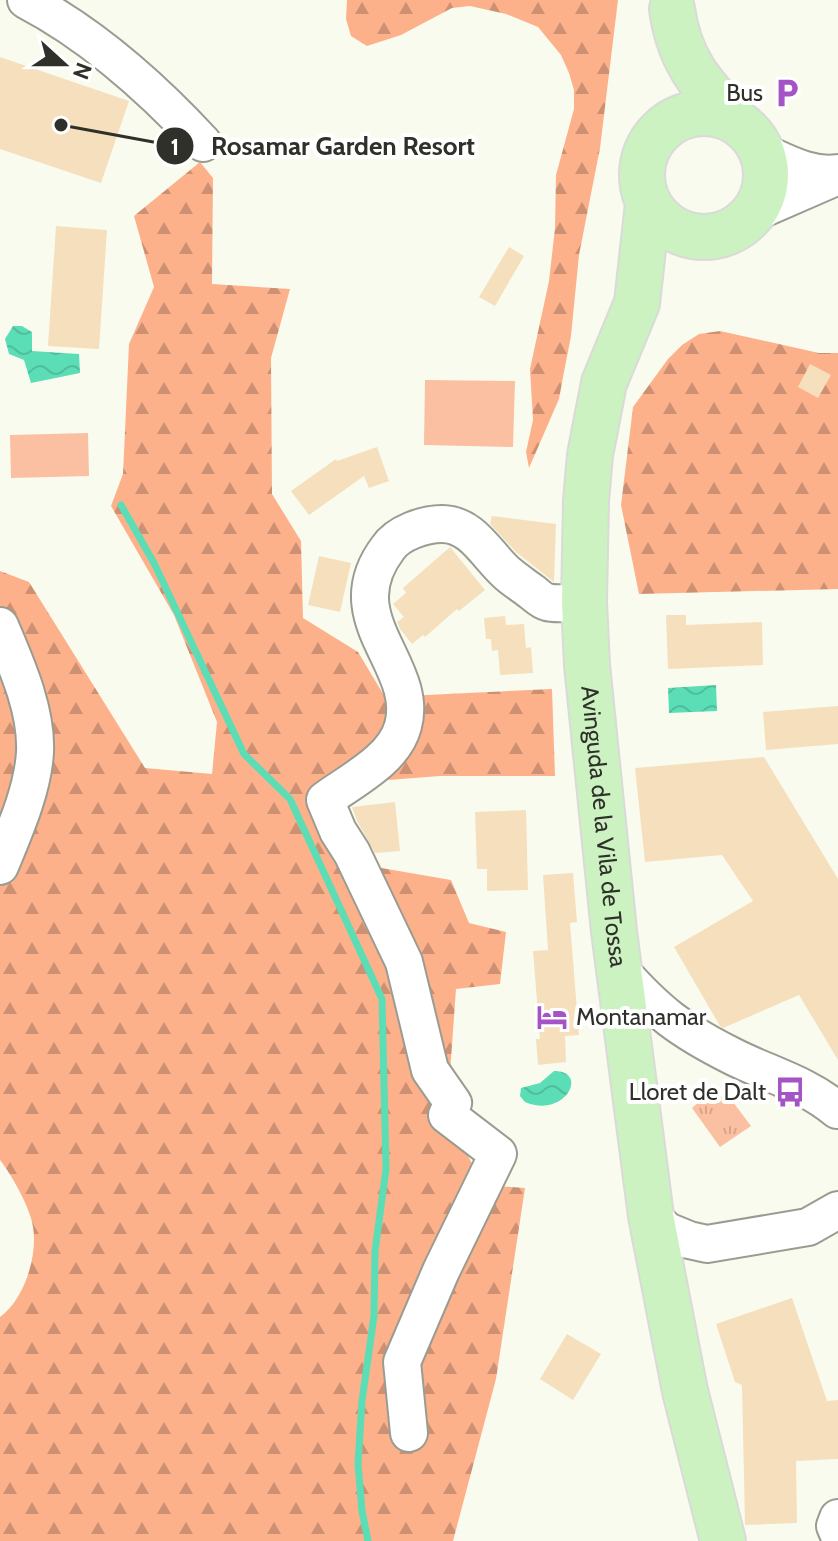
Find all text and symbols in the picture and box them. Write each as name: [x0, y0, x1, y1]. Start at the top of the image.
north arrow: [24, 24, 104, 104]
text: N: [67, 59, 98, 83]
parking icon: Bus: [770, 76, 804, 110]
place label: Bus: [726, 78, 763, 107]
callout: Rosamar Garden Resort: [155, 121, 491, 171]
text: Rosamar Garden Resort: [211, 130, 475, 162]
text: 1: [171, 132, 179, 161]
street label: Avinguda de la Vila de Tossa: [575, 684, 634, 969]
hotel icon: Montanamar: [535, 1000, 569, 1034]
place label: Montanamar: [576, 1002, 707, 1031]
bus stop icon: Lloret de Dalt: [773, 1075, 807, 1109]
place label: Lloret de Dalt: [629, 1077, 766, 1106]

